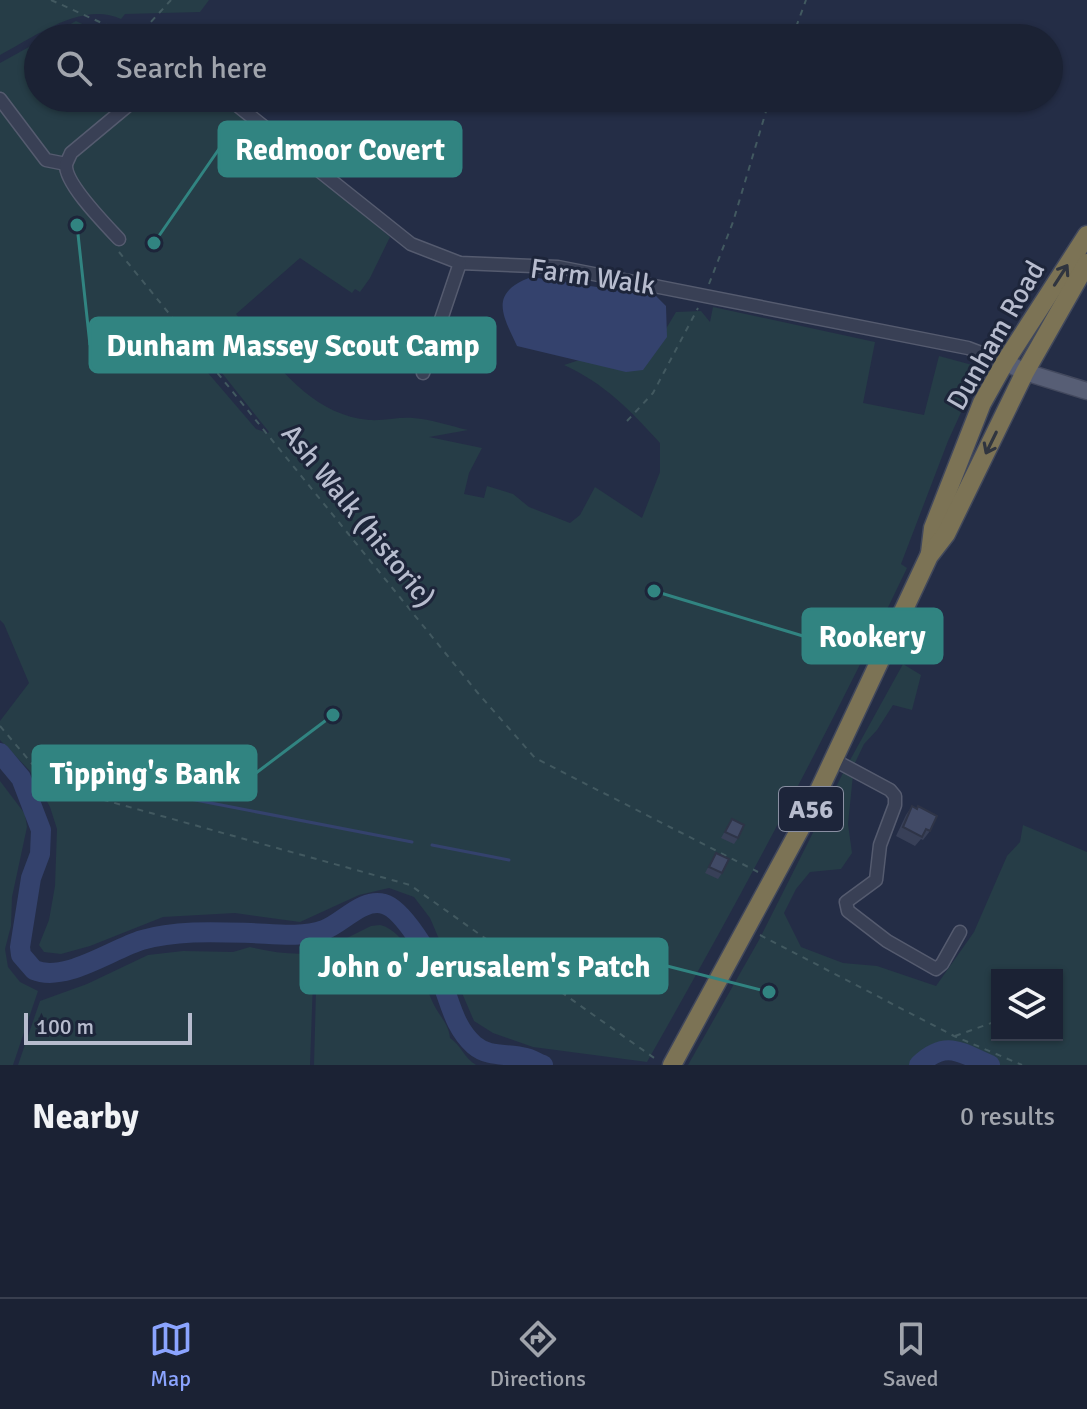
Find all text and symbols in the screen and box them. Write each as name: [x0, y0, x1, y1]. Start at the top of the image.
search box: [24, 24, 1063, 112]
icon: search: [52, 46, 96, 90]
text: Search here: [116, 50, 267, 87]
callout: Redmoor Covert: [219, 122, 461, 176]
text: Redmoor Covert: [235, 132, 445, 169]
street label: Farm Walk: [528, 251, 658, 303]
street label: Dunham Road: [939, 255, 1052, 416]
one-way arrow: [1053, 264, 1069, 287]
callout: Dunham Massey Scout Camp: [90, 318, 495, 372]
text: Dunham Massey Scout Camp: [106, 328, 480, 365]
street label: Ash Walk (historic): [274, 417, 442, 614]
one-way arrow: [983, 430, 999, 454]
callout: Rookery: [803, 609, 942, 663]
text: Rookery: [818, 619, 926, 656]
callout: Tipping's Bank: [33, 746, 256, 800]
text: Tipping's Bank: [50, 756, 241, 793]
road number: A56: [779, 787, 843, 831]
callout: John o' Jerusalem's Patch: [301, 939, 667, 993]
text: John o' Jerusalem's Patch: [317, 949, 651, 986]
map controls: [991, 969, 1063, 1041]
button: layers: [991, 969, 1063, 1041]
scale bar: [24, 1009, 192, 1045]
text: 100 m: [36, 1013, 94, 1040]
text: Nearby: [32, 1096, 139, 1138]
text: 0 results: [960, 1101, 1055, 1133]
tab: Map: [149, 1317, 193, 1392]
tab: Directions: [490, 1317, 586, 1392]
tab: Saved: [883, 1317, 938, 1392]

